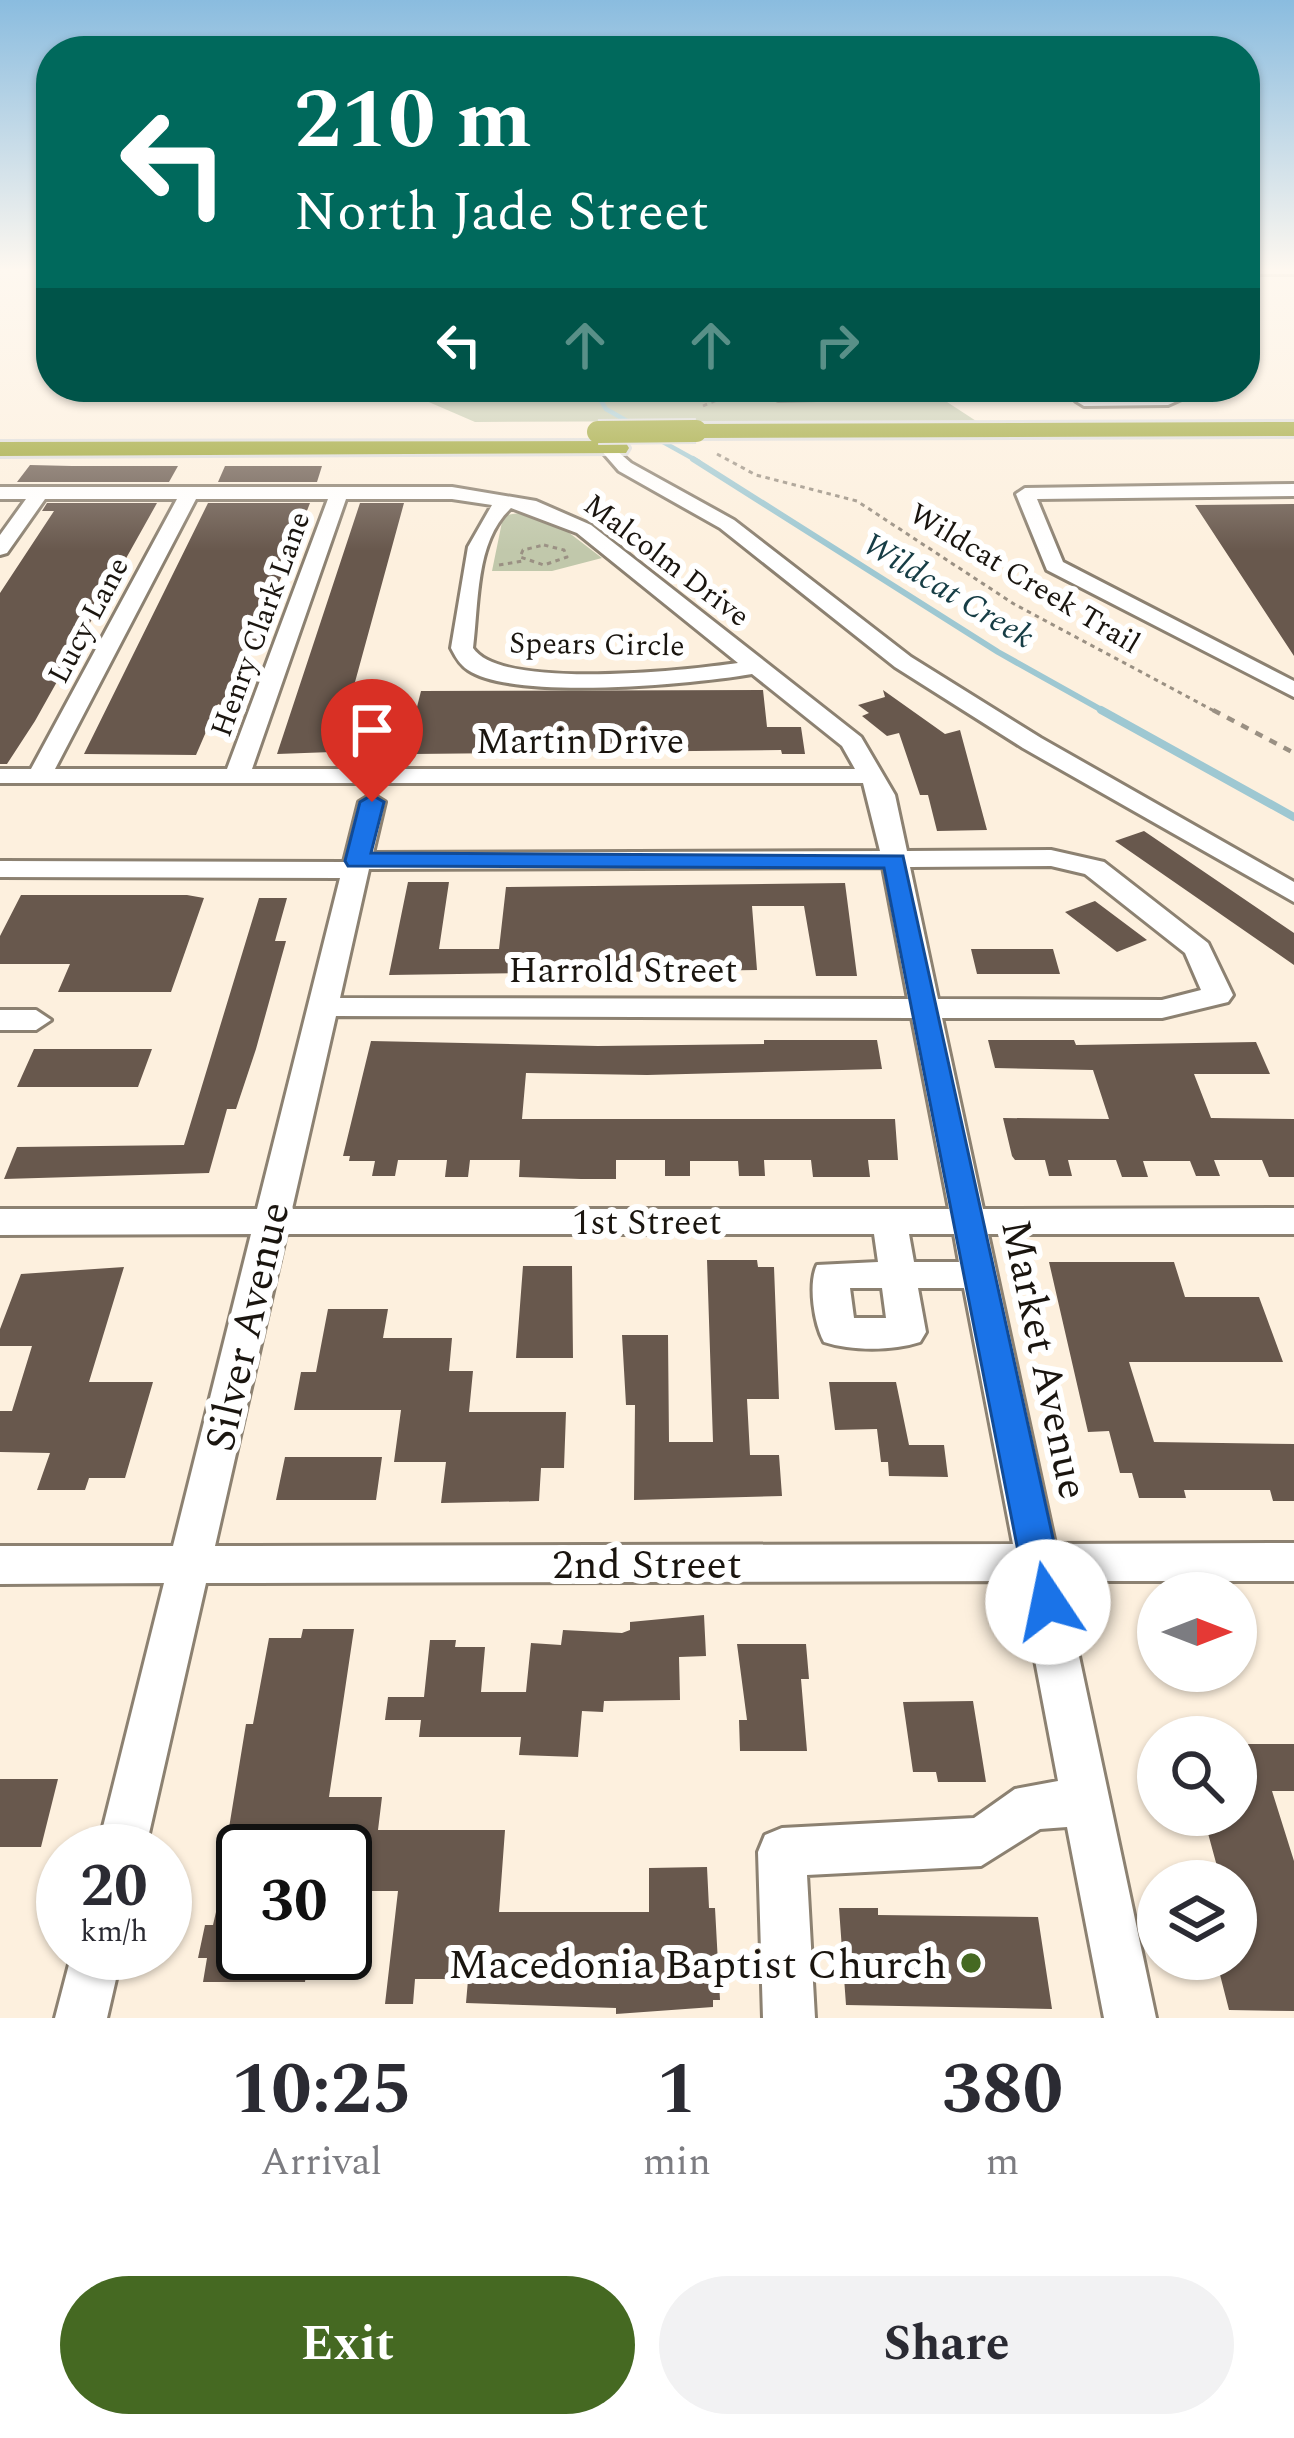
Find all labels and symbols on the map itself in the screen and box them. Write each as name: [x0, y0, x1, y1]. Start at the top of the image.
street label: Malcolm Drive: [573, 483, 759, 639]
street label: Wildcat Creek Trail: [903, 495, 1147, 661]
street label: Henry Clark Lane: [199, 505, 323, 744]
water label: Wildcat Creek: [856, 522, 1042, 656]
street label: Lucy Lane: [36, 549, 142, 692]
street label: Spears Circle: [509, 620, 685, 670]
pin: [321, 679, 423, 802]
street label: Martin Drive: [476, 715, 684, 770]
street label: Harrold Street: [509, 944, 737, 999]
street label: Silver Avenue: [189, 1196, 308, 1457]
street label: 1st Street: [572, 1196, 722, 1251]
street label: Market Avenue: [983, 1214, 1104, 1505]
street label: 2nd Street: [552, 1534, 742, 1597]
position arrow: [985, 1539, 1111, 1665]
north arrow: [1137, 1572, 1257, 1692]
speed limit sign: 30: [216, 1824, 372, 1980]
place label: Macedonia Baptist Church: [448, 1934, 947, 1997]
marker: Macedonia Baptist Church: [958, 1950, 984, 1976]

